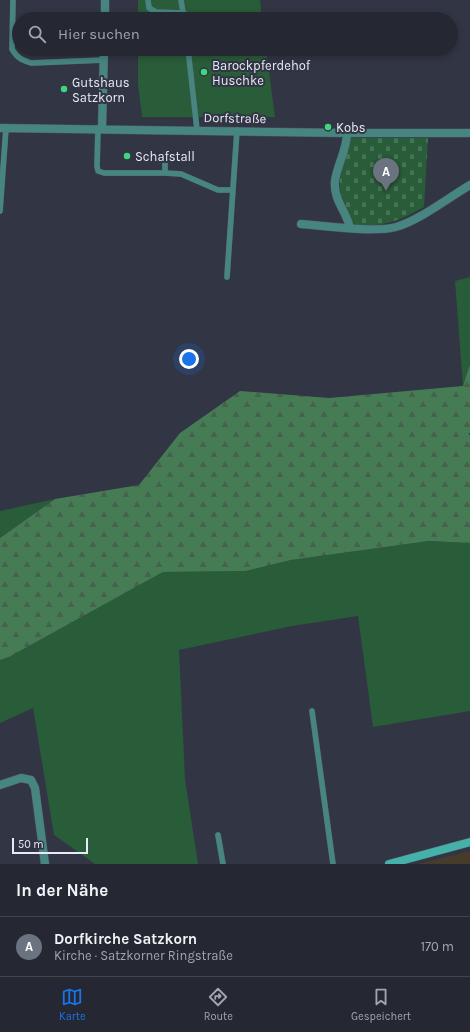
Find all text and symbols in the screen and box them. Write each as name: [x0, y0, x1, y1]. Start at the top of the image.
search box: [12, 12, 458, 56]
icon: search: [26, 23, 48, 45]
text: Hier suchen: [58, 25, 140, 43]
place label: Barockpferdehof Huschke: [212, 58, 311, 88]
marker: Barockpferdehof Huschke: [199, 67, 209, 77]
place label: Gutshaus Satzkorn: [72, 75, 130, 105]
marker: Gutshaus Satzkorn: [59, 84, 69, 94]
street label: Dorfstraße: [203, 110, 267, 126]
place label: Kobs: [336, 120, 366, 135]
marker: Kobs: [323, 122, 333, 132]
place label: Schafstall: [135, 149, 195, 164]
marker: Schafstall: [122, 151, 132, 161]
pin: A: [373, 158, 399, 191]
your location: [179, 349, 199, 369]
scale bar: [12, 836, 88, 855]
text: 50 m: [18, 838, 44, 851]
text: In der Nähe: [16, 880, 108, 900]
text: Dorfkirche Satzkorn: [54, 930, 197, 948]
text: A: [25, 939, 33, 954]
text: 170 m: [421, 939, 454, 954]
text: Kirche · Satzkorner Ringstraße: [54, 948, 233, 963]
tab: Karte: [59, 986, 86, 1023]
tab: Route: [204, 986, 233, 1023]
tab: Gespeichert: [351, 986, 411, 1023]

